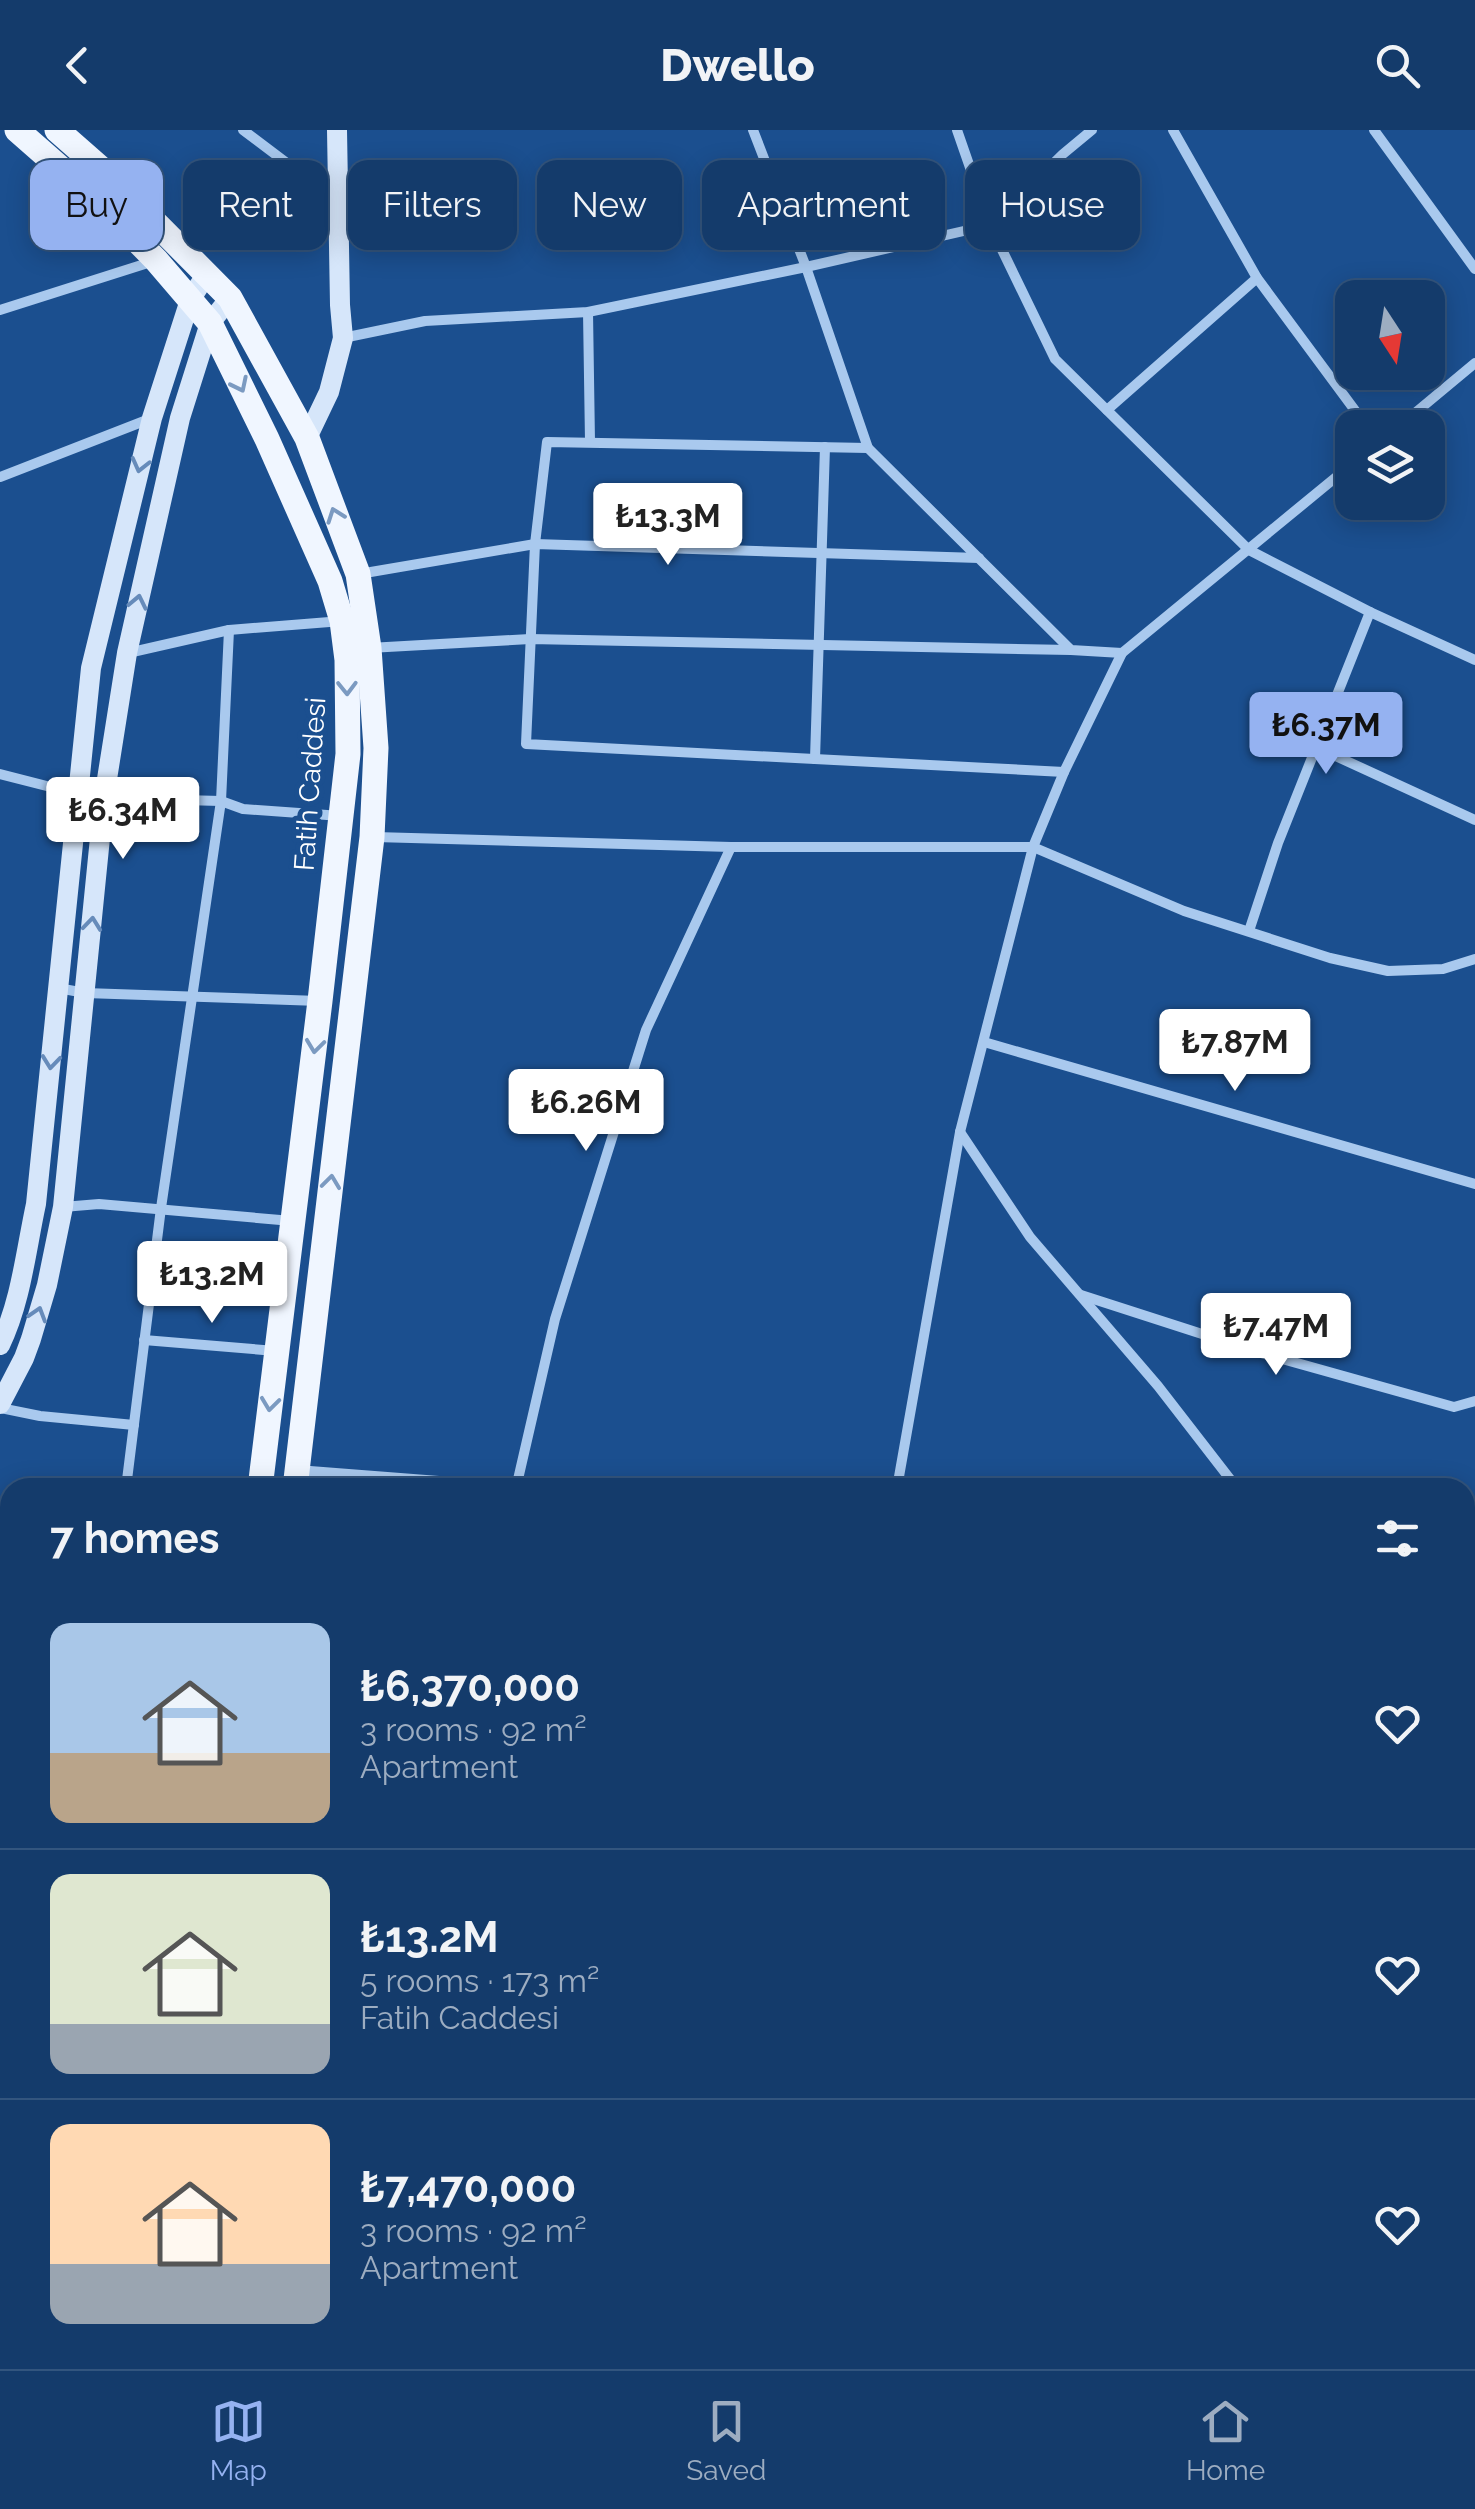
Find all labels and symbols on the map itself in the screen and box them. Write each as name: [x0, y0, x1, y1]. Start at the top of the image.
north arrow: [1335, 280, 1445, 390]
one-way arrow: [228, 375, 248, 393]
one-way arrow: [131, 456, 152, 473]
pin: ₺13.3M: [587, 483, 749, 568]
one-way arrow: [326, 507, 347, 524]
one-way arrow: [126, 594, 147, 611]
one-way arrow: [336, 682, 358, 697]
pin: ₺6.37M: [1245, 692, 1407, 777]
street label: Fatih Caddesi: [287, 696, 333, 872]
pin: ₺6.34M: [42, 777, 204, 862]
one-way arrow: [80, 916, 102, 932]
pin: ₺7.87M: [1154, 1009, 1316, 1094]
one-way arrow: [305, 1038, 326, 1055]
one-way arrow: [41, 1055, 62, 1071]
pin: ₺6.26M: [505, 1069, 667, 1154]
one-way arrow: [320, 1174, 341, 1190]
pin: ₺13.2M: [131, 1241, 293, 1326]
pin: ₺7.47M: [1195, 1293, 1357, 1378]
one-way arrow: [26, 1307, 47, 1324]
one-way arrow: [260, 1396, 281, 1412]

